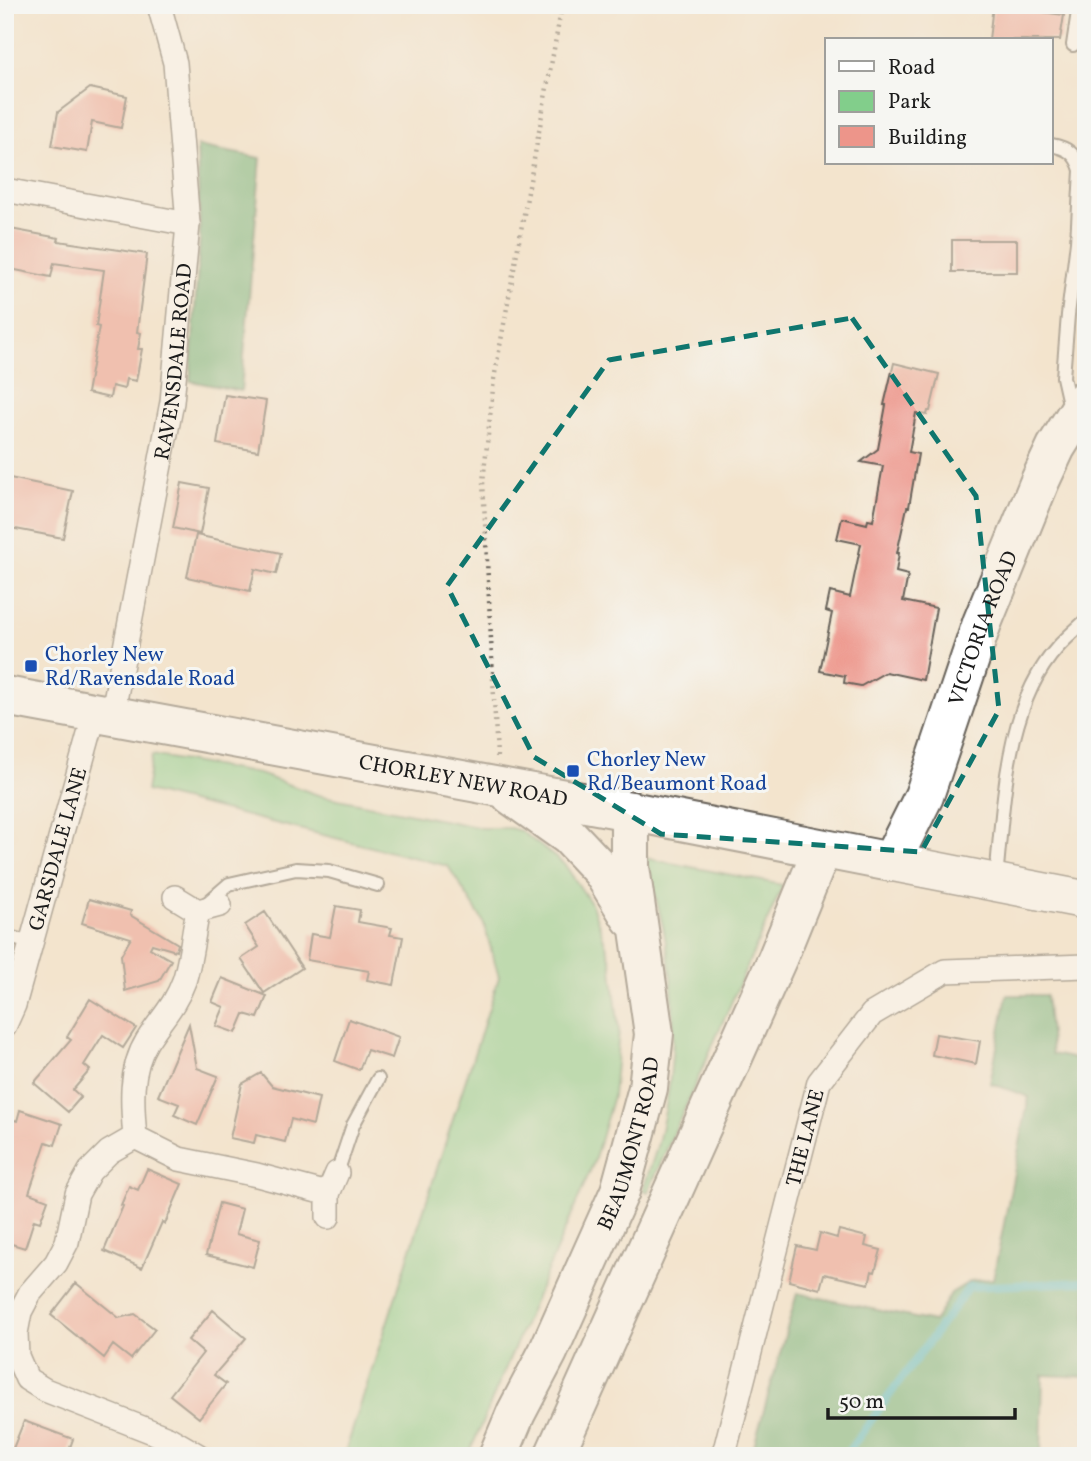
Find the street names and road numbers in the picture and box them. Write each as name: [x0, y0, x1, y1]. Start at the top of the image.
street label: RAVENSDALE ROAD: [148, 262, 200, 463]
street label: VICTORIA ROAD: [942, 547, 1026, 710]
street label: CHORLEY NEW ROAD: [356, 748, 570, 815]
street label: GARSDALE LANE: [22, 764, 95, 934]
street label: BEAUMONT ROAD: [591, 1056, 667, 1236]
street label: THE LANE: [780, 1086, 833, 1190]

